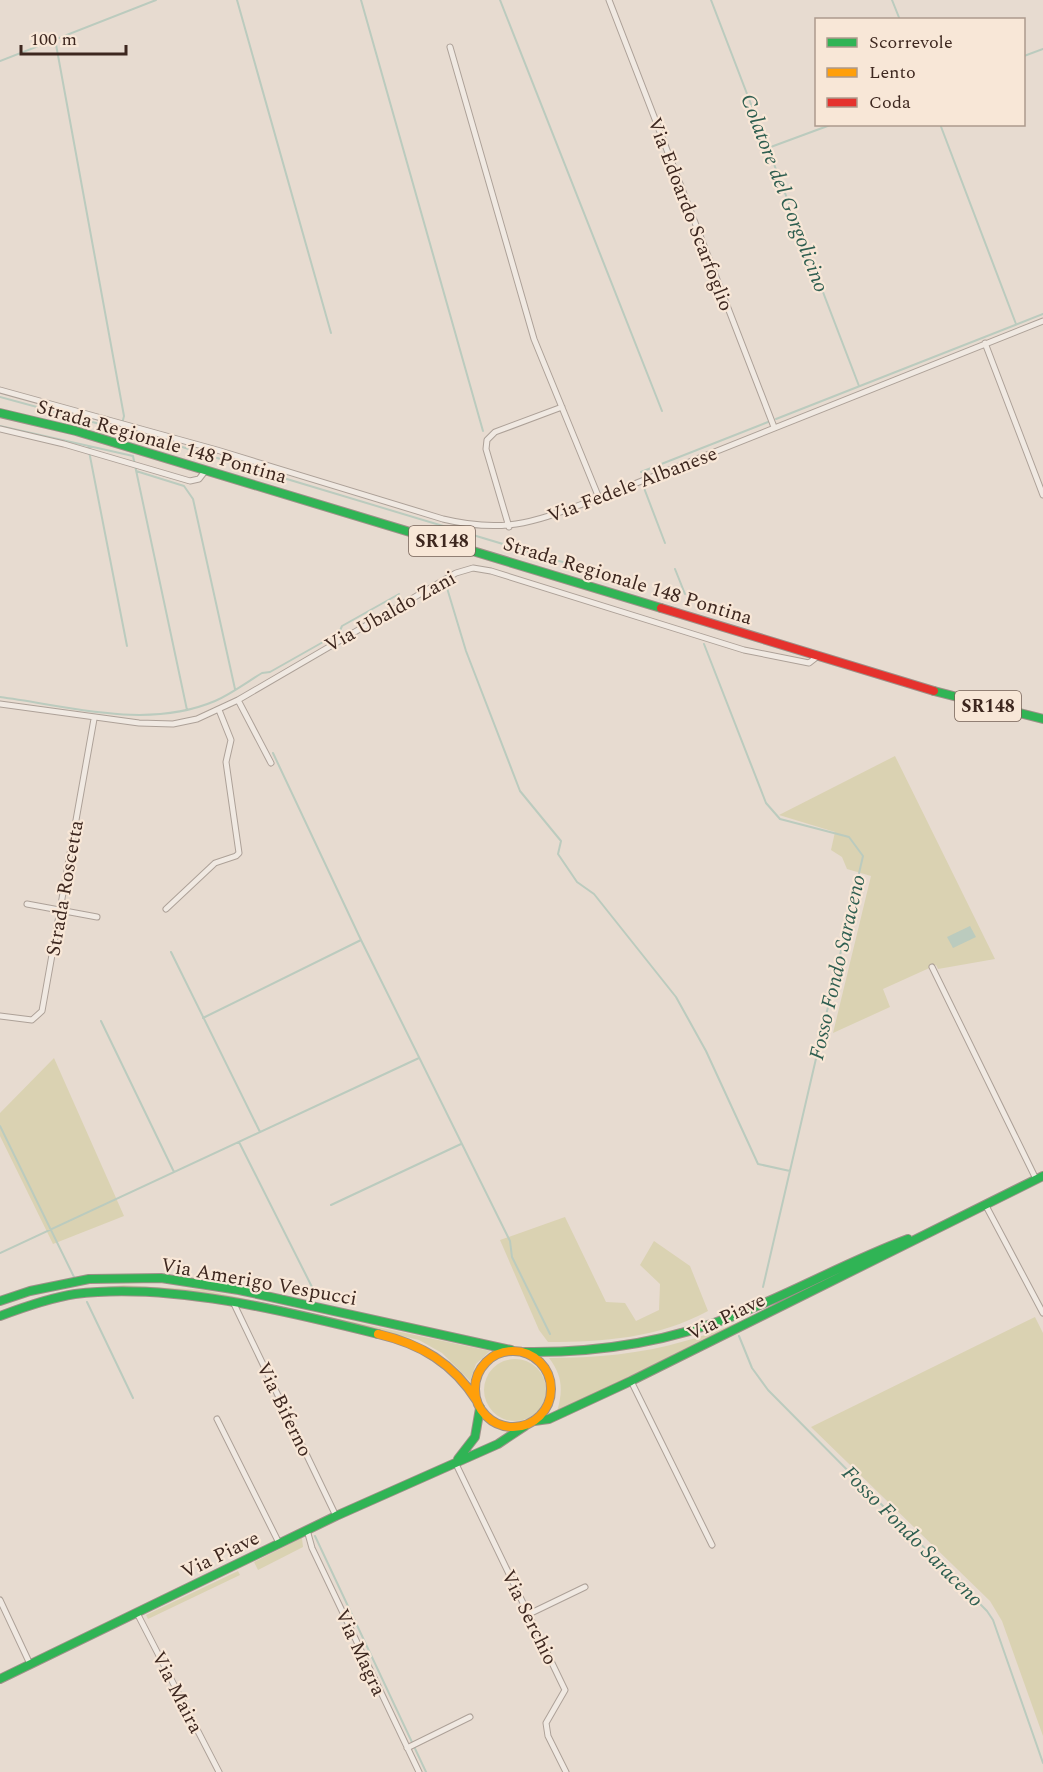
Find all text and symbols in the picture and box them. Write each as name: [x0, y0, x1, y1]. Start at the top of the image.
scale bar: [21, 18, 126, 56]
legend: [815, 18, 1025, 126]
text: 100 m: [30, 26, 77, 53]
text: Scorrevole: [869, 29, 953, 56]
text: Lento: [869, 59, 916, 86]
water label: Colatore del Gorgolicino: [731, 89, 837, 297]
text: Coda: [869, 89, 911, 116]
street label: Via Edoardo Scarfoglio: [639, 113, 741, 316]
street label: Strada Regionale 148 Pontina: [33, 392, 291, 492]
street label: Via Fedele Albanese: [543, 439, 722, 531]
road number: SR148: [409, 526, 475, 556]
street label: Strada Regionale 148 Pontina: [499, 529, 756, 633]
street label: Via Ubaldo Zani: [319, 563, 462, 660]
road number: SR148: [955, 691, 1021, 721]
street label: Strada Roscetta: [38, 817, 92, 959]
water label: Fosso Fondo Saraceno: [801, 871, 875, 1063]
street label: Via Amerigo Vespucci: [158, 1250, 359, 1314]
street label: Via Piave: [682, 1285, 771, 1349]
street label: Via Biferno: [248, 1357, 320, 1462]
water label: Fosso Fondo Saraceno: [834, 1458, 991, 1615]
street label: Via Piave: [176, 1523, 265, 1587]
street label: Via Serchio: [493, 1565, 565, 1670]
street label: Via Magra: [327, 1604, 394, 1701]
street label: Via Maira: [144, 1646, 211, 1739]

